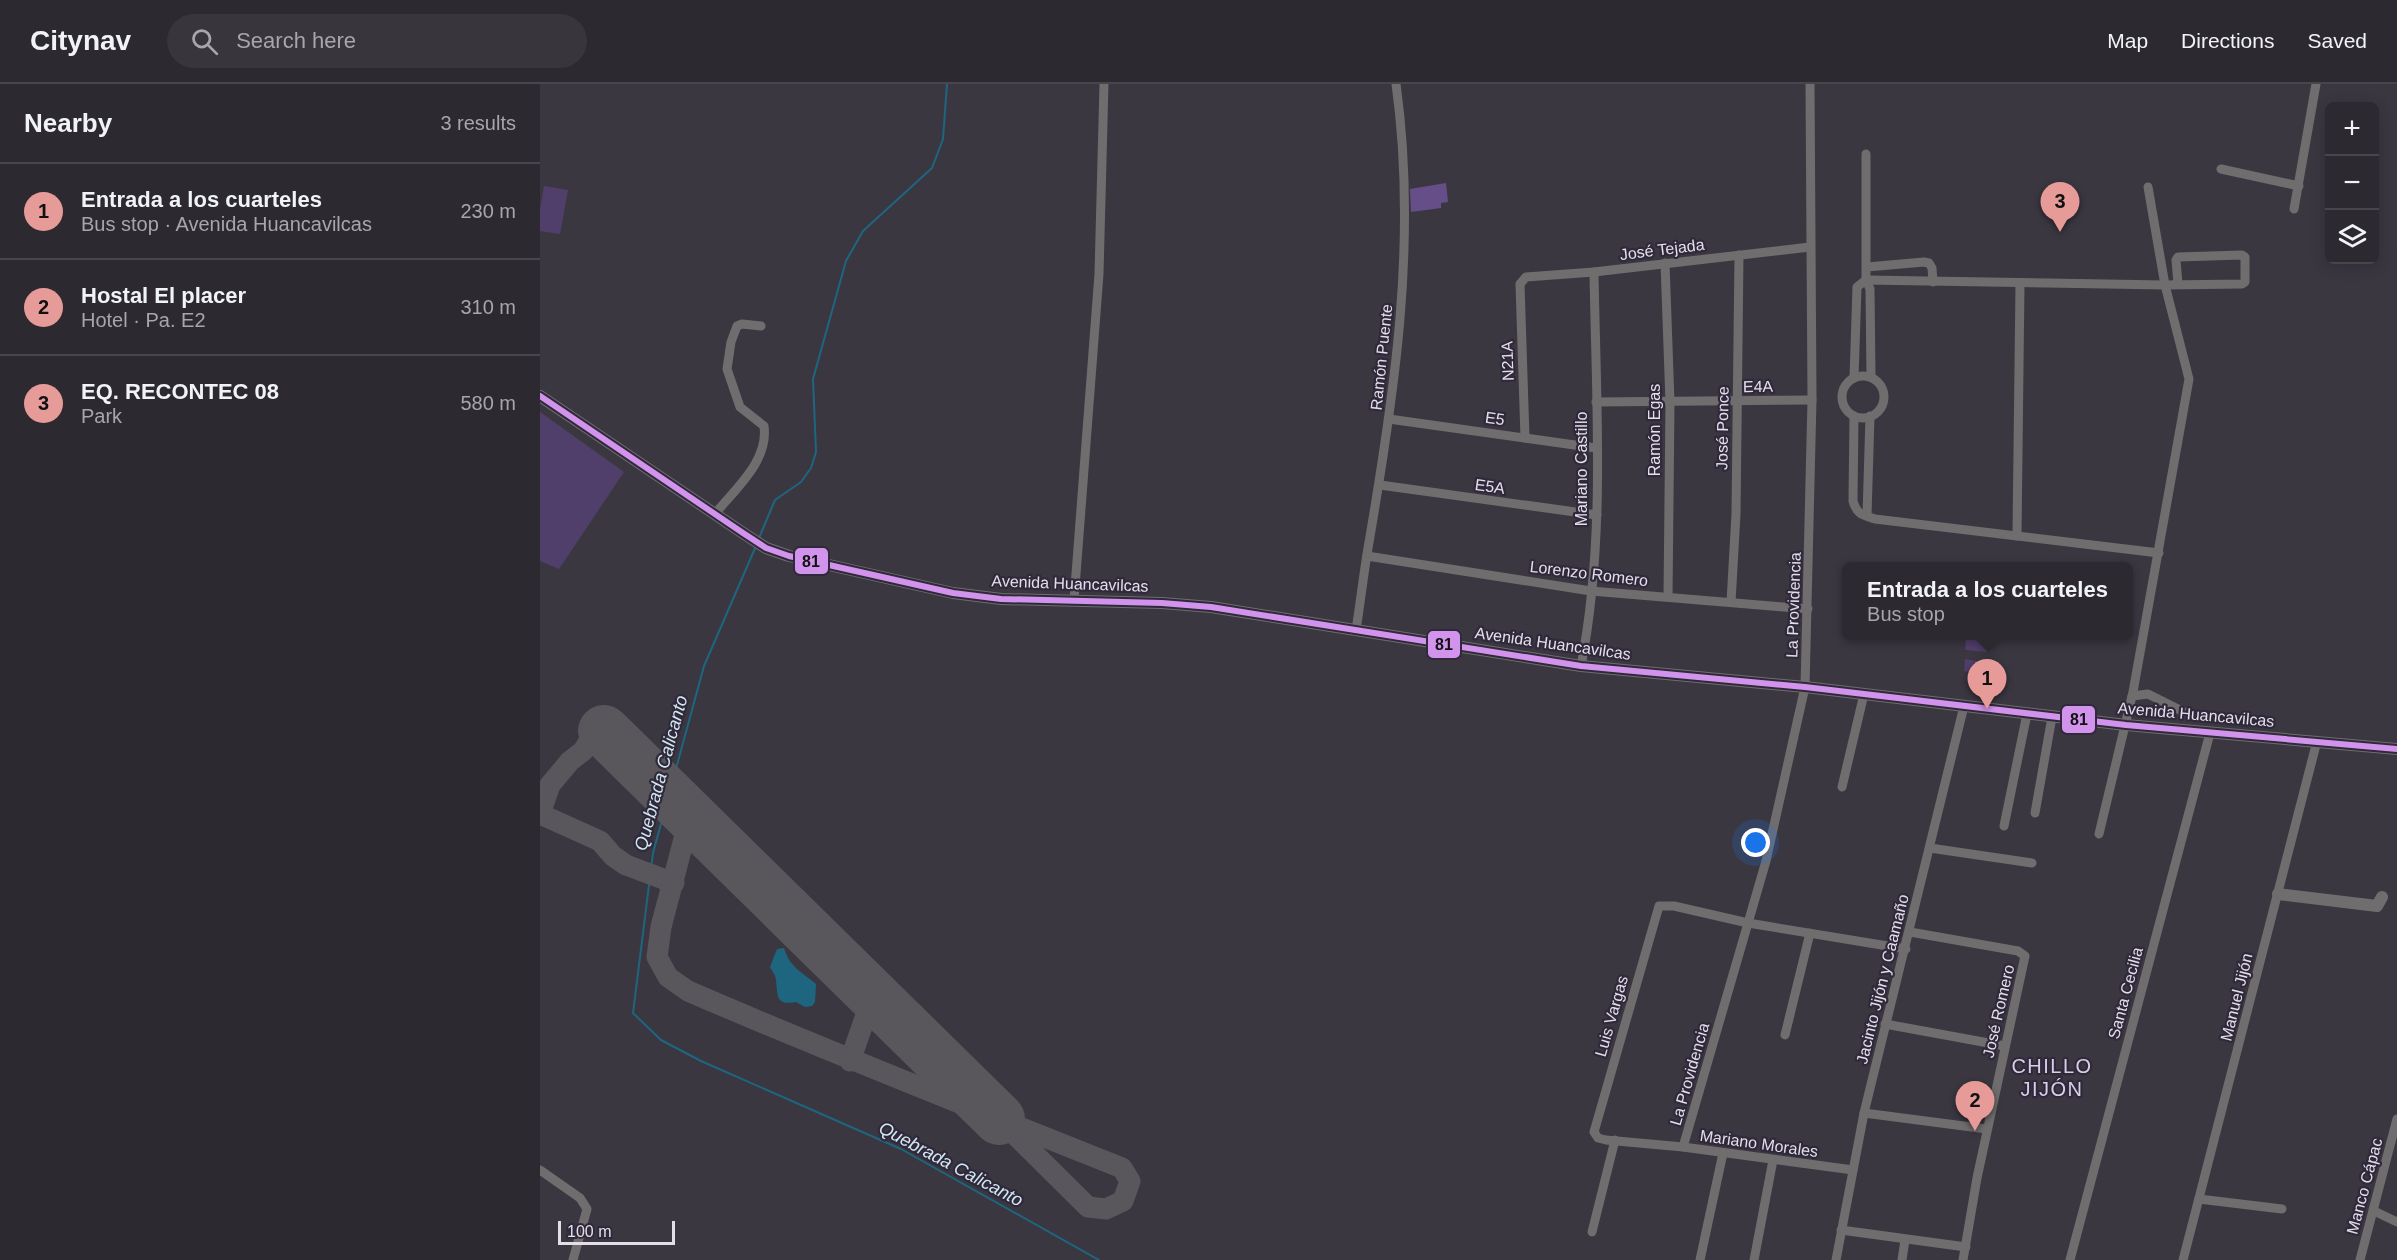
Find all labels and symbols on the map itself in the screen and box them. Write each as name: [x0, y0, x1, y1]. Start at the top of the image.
pin: 3: [2040, 182, 2080, 232]
street label: José Tejada: [1619, 236, 1705, 263]
street label: Ramón Puente: [1367, 303, 1396, 411]
street label: N21A: [1498, 340, 1517, 381]
street label: E4A: [1743, 378, 1774, 395]
street label: Ramón Egas: [1646, 384, 1663, 476]
street label: José Ponce: [1713, 386, 1732, 470]
street label: E5: [1484, 409, 1506, 428]
street label: Mariano Castillo: [1573, 412, 1590, 526]
street label: E5A: [1474, 476, 1506, 497]
line badge: 81: [794, 547, 829, 575]
street label: La Providencia: [1783, 552, 1804, 658]
text: 81: [802, 553, 820, 570]
street label: Lorenzo Romero: [1529, 558, 1649, 589]
street label: Avenida Huancavilcas: [991, 572, 1149, 595]
street label: Avenida Huancavilcas: [1474, 624, 1632, 663]
line badge: 81: [1427, 630, 1461, 659]
text: 81: [1435, 636, 1453, 653]
pin: 1: [1968, 660, 2006, 709]
water label: Quebrada Calicanto: [631, 693, 691, 853]
street label: Avenida Huancavilcas: [2117, 699, 2275, 730]
line badge: 81: [2061, 705, 2096, 734]
text: 81: [2070, 711, 2088, 728]
your location: [1741, 828, 1770, 857]
street label: Jacinto Jijón y Caamaño: [1853, 892, 1912, 1066]
street label: Santa Cecilia: [2105, 945, 2146, 1041]
street label: Manuel Jijón: [2217, 951, 2256, 1043]
street label: José Romero: [1980, 963, 2017, 1059]
street label: Luis Vargas: [1592, 974, 1631, 1059]
street label: La Providencia: [1667, 1021, 1712, 1127]
district label: CHILLO JIJÓN: [2011, 1055, 2093, 1100]
pin: 2: [1956, 1082, 1994, 1131]
water label: Quebrada Calicanto: [876, 1118, 1026, 1210]
street label: Mariano Morales: [1699, 1127, 1819, 1160]
street label: Manco Cápac: [2343, 1136, 2385, 1236]
scale bar: [558, 1218, 675, 1246]

